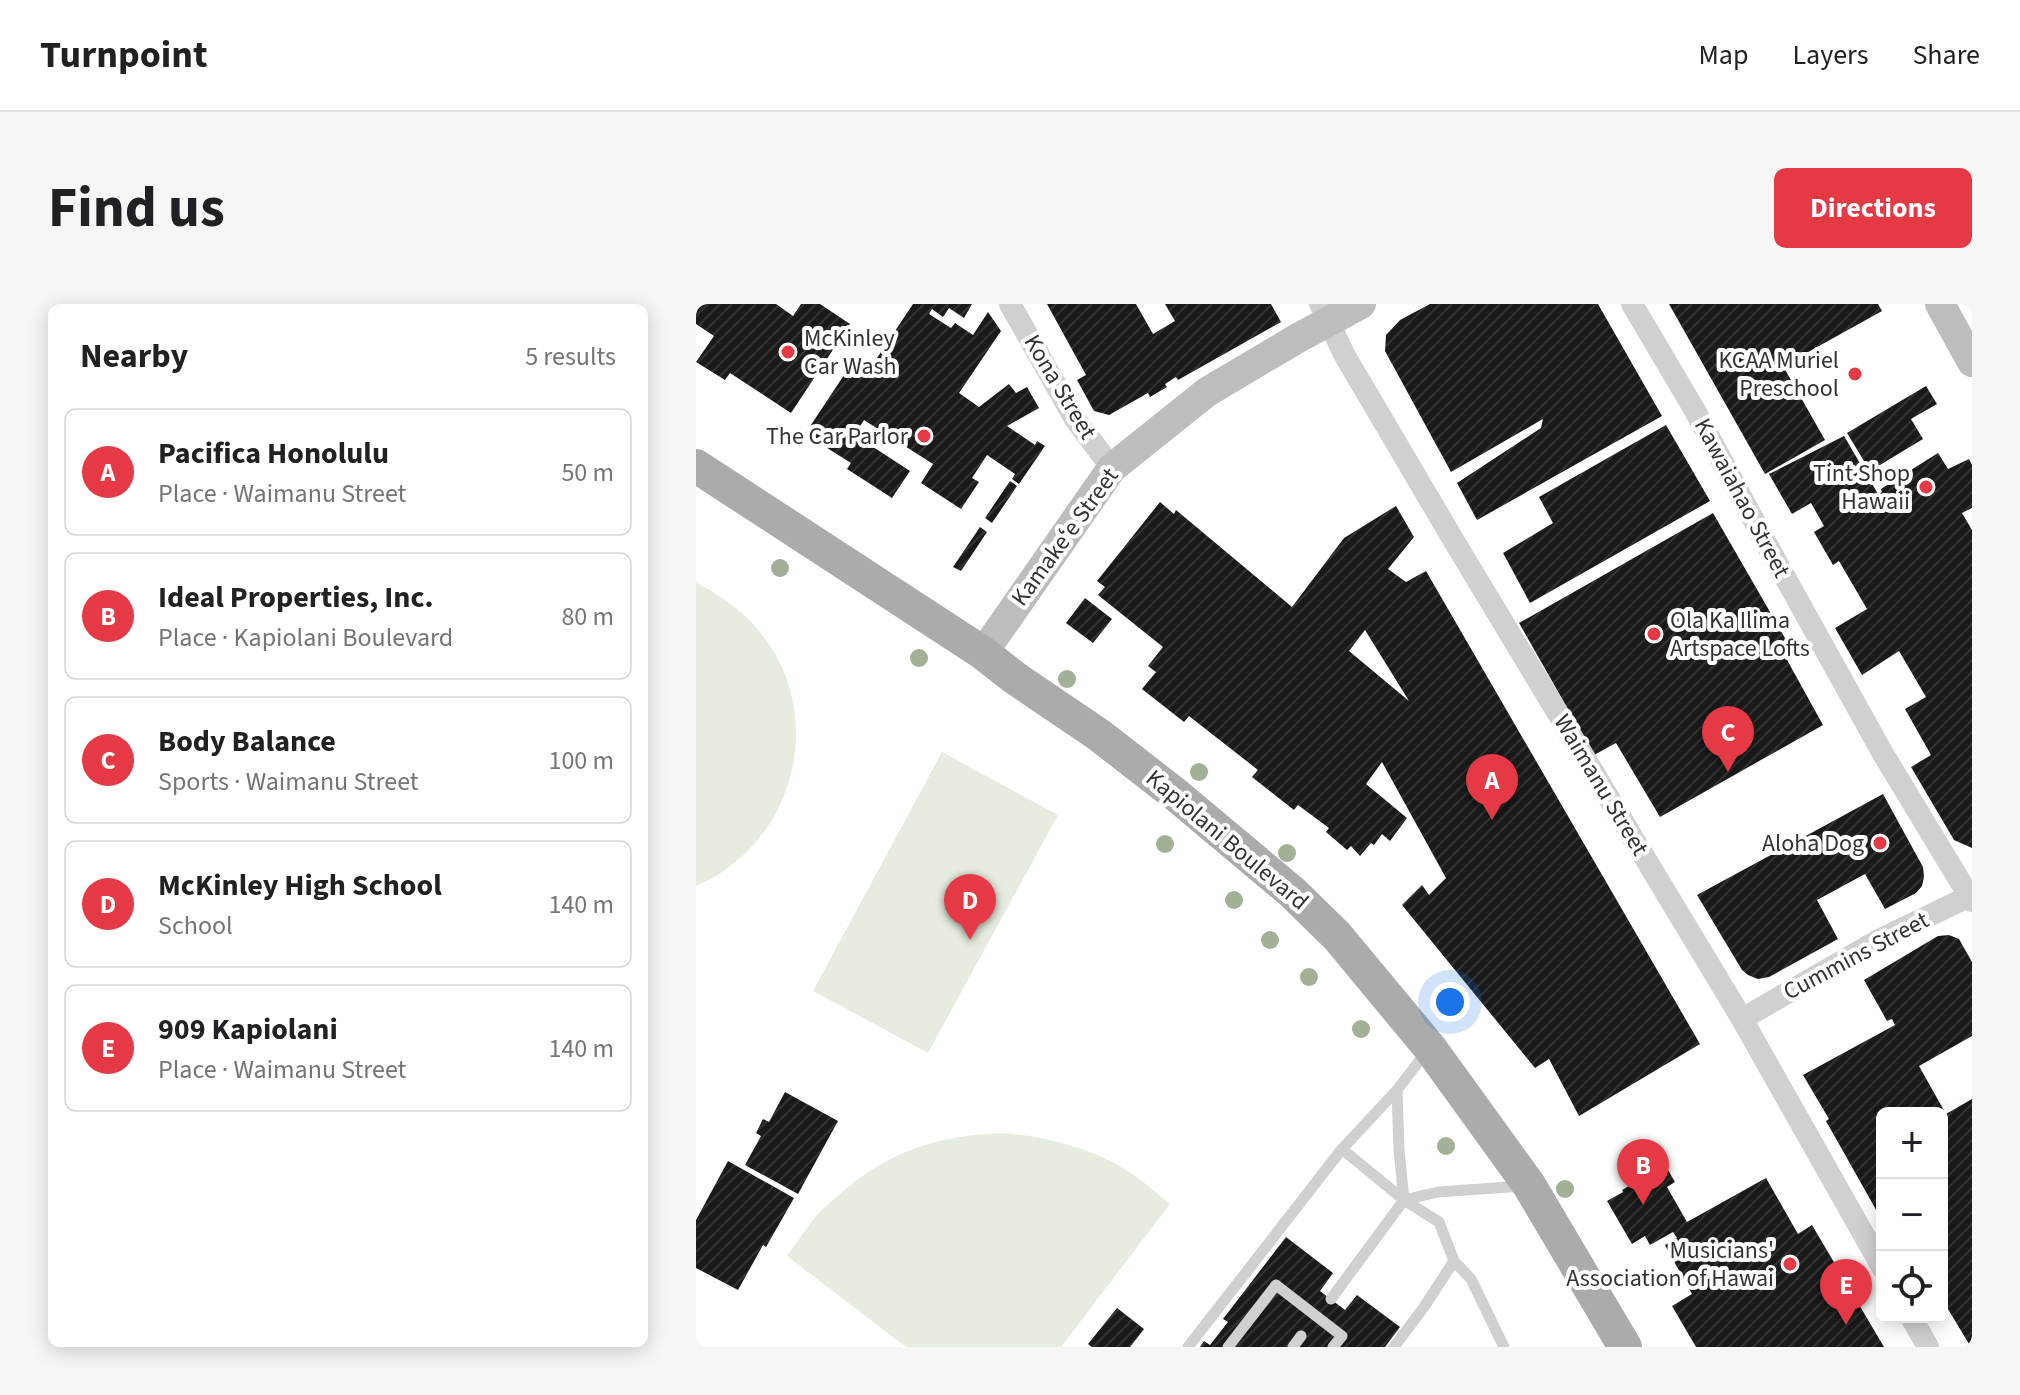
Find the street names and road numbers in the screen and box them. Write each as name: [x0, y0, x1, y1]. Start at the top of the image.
street label: Kona Street: [1015, 328, 1105, 446]
street label: Kawaiahao Street: [1685, 412, 1799, 584]
street label: Kamakeʻe Street: [1003, 461, 1127, 613]
street label: Waimanu Street: [1545, 708, 1657, 862]
street label: Kapiolani Boulevard: [1138, 761, 1316, 919]
street label: Cummins Street: [1777, 903, 1935, 1009]

